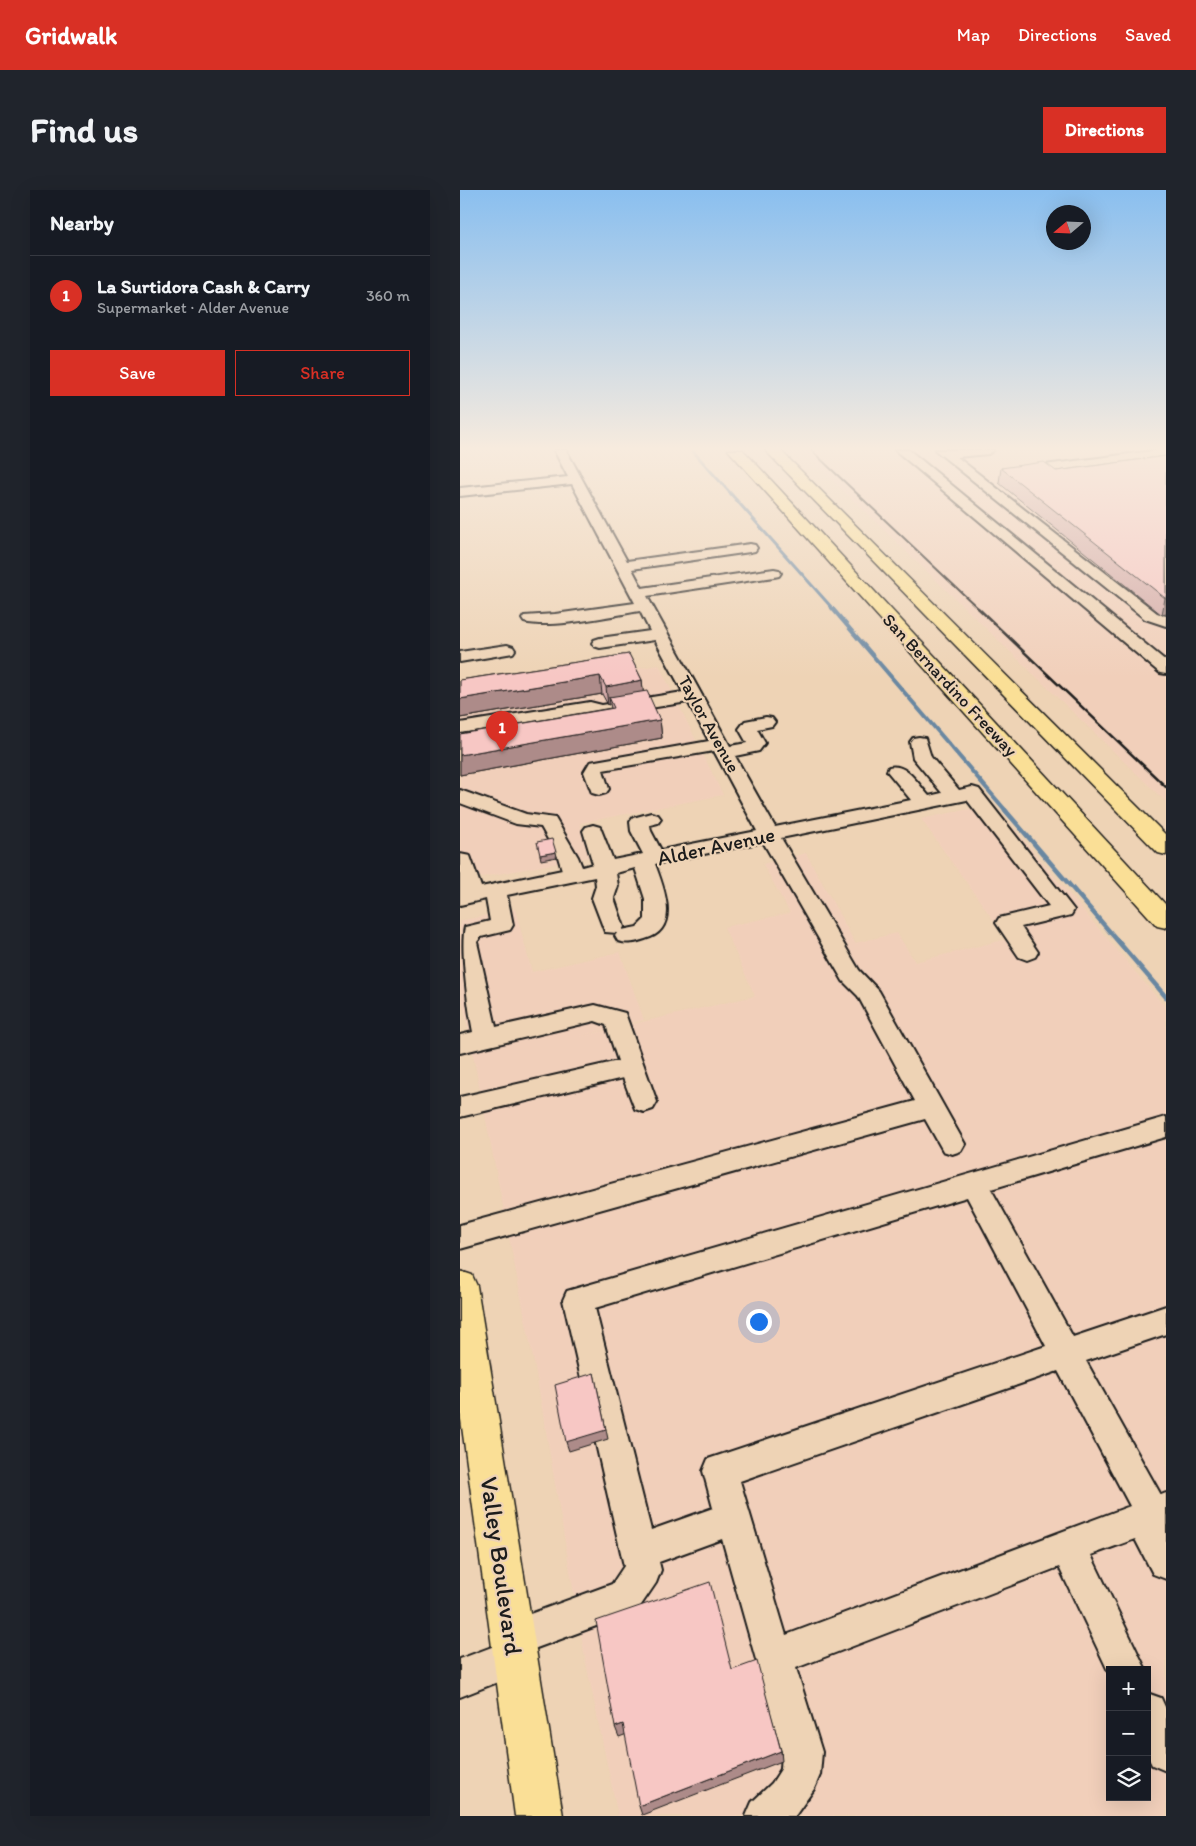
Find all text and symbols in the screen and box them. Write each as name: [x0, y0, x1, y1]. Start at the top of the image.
text: Gridwalk: [25, 21, 117, 50]
text: Map: [957, 24, 990, 46]
text: Directions: [1018, 24, 1097, 46]
text: Saved: [1125, 24, 1171, 46]
button: Directions: [1043, 107, 1166, 153]
text: Find us: [30, 109, 138, 151]
north arrow: [1046, 205, 1091, 250]
text: Nearby: [50, 210, 114, 235]
text: La Surtidora Cash & Carry: [97, 275, 310, 298]
text: 1: [62, 286, 70, 305]
text: 360 m: [366, 286, 410, 305]
text: Supermarket · Alder Avenue: [97, 298, 289, 317]
button: Save: [50, 350, 225, 396]
button: Share: [235, 350, 410, 396]
street label: San Bernardino Freeway: [878, 609, 1022, 762]
street label: Taylor Avenue: [673, 672, 745, 776]
pin: 1: [486, 711, 518, 752]
street label: Alder Avenue: [655, 821, 777, 871]
your location: [746, 1309, 772, 1335]
street label: Valley Boulevard: [475, 1475, 529, 1657]
map controls: [1106, 1666, 1151, 1801]
button: +: [1106, 1666, 1151, 1711]
button: −: [1106, 1711, 1151, 1756]
button: layers: [1106, 1756, 1151, 1801]

